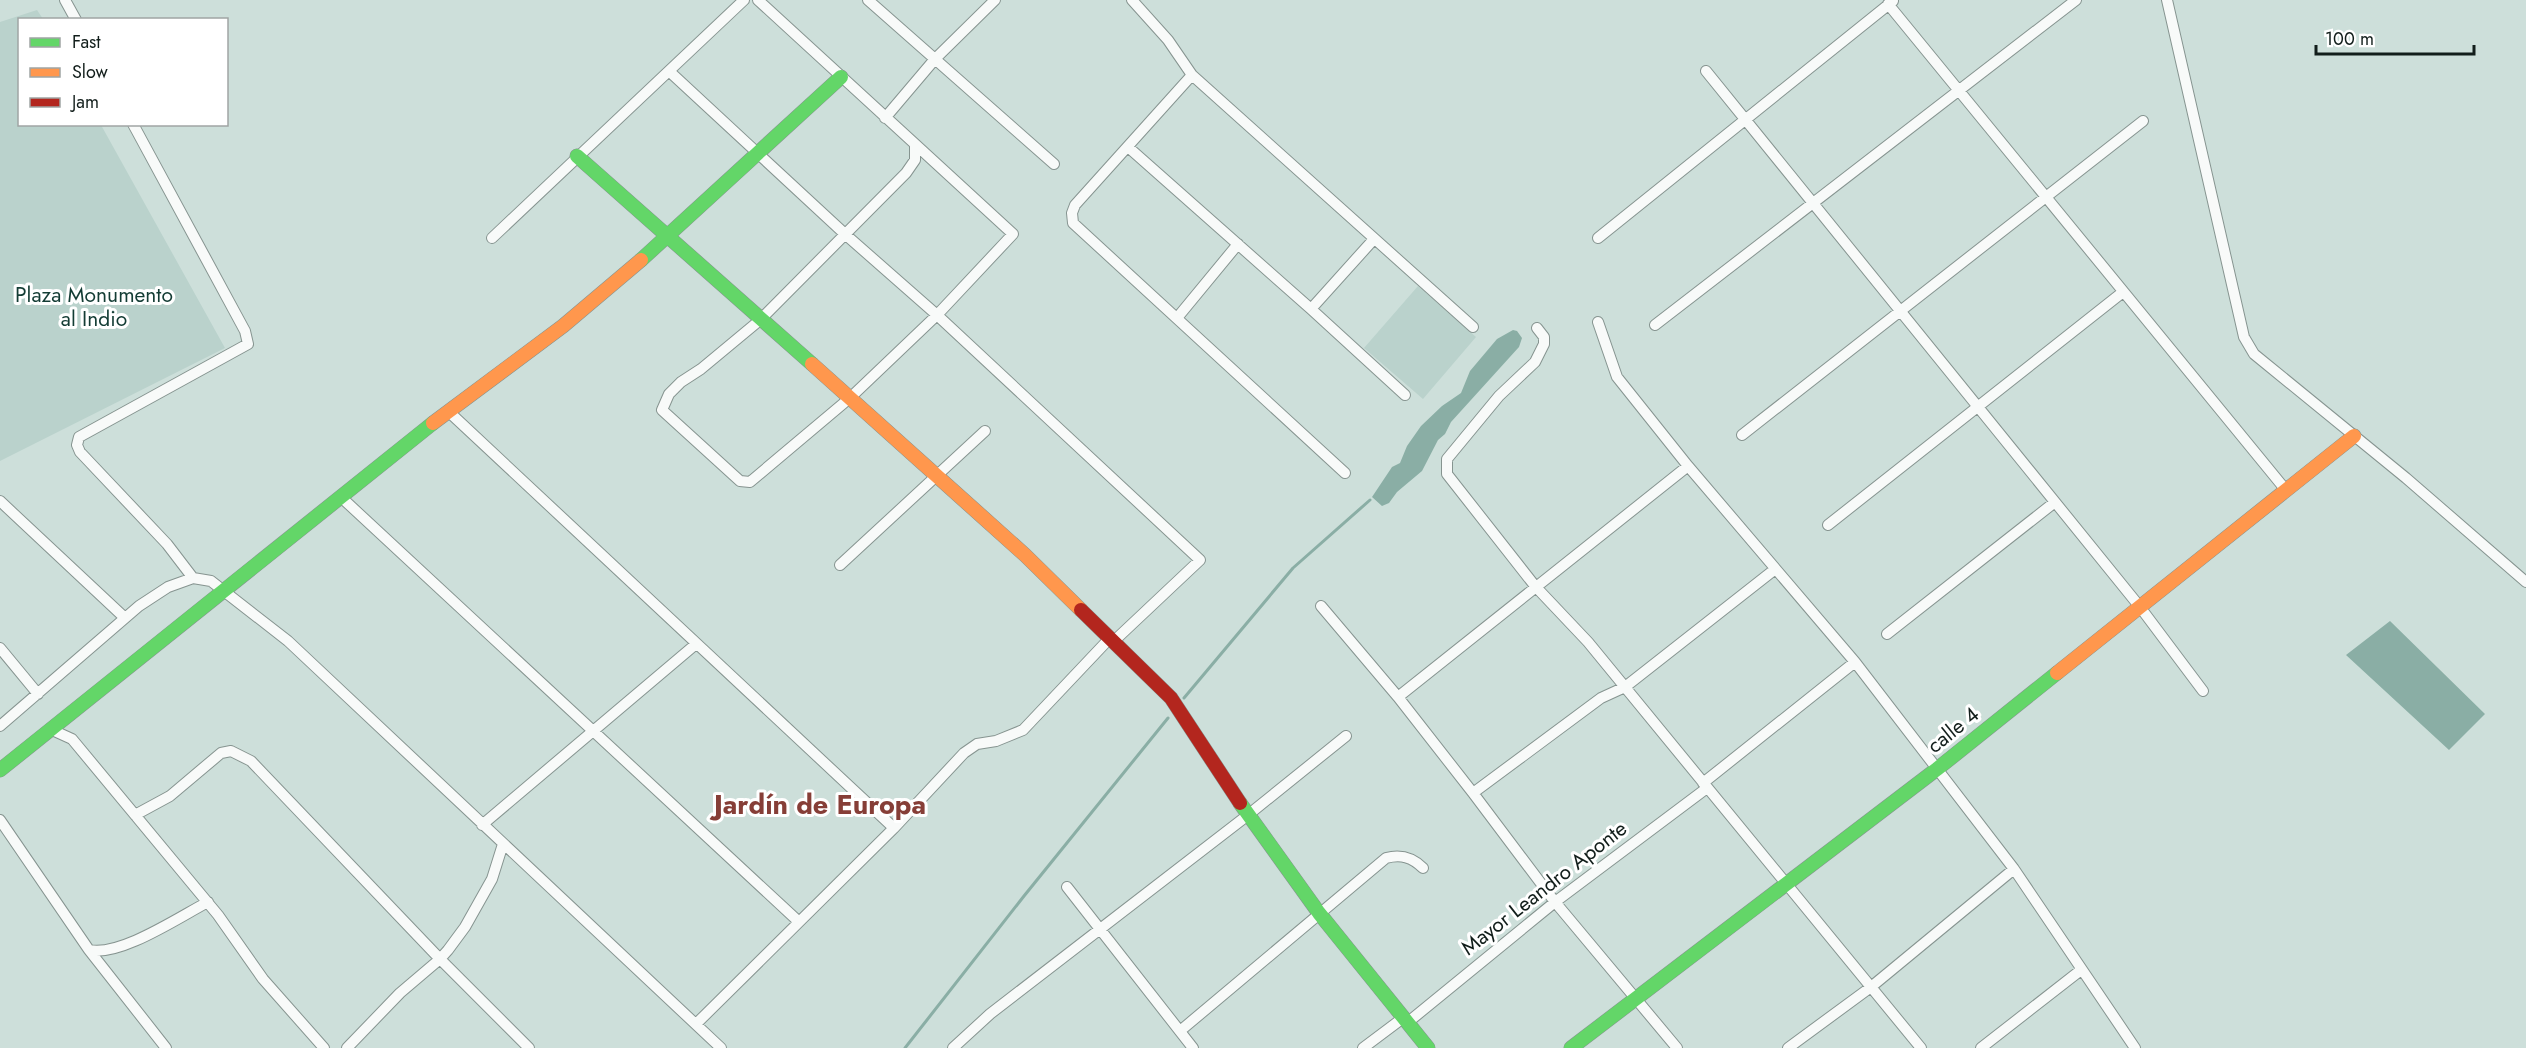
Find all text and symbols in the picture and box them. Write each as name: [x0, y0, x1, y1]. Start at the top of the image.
legend: [18, 18, 228, 126]
scale bar: [2316, 18, 2474, 56]
text: 100 m: [2325, 26, 2374, 52]
text: Fast: [72, 29, 101, 55]
text: Slow: [72, 59, 109, 85]
text: Jam: [70, 89, 99, 115]
park label: Plaza Monumento al Indio: [15, 280, 173, 334]
street label: calle 4: [1921, 700, 1985, 760]
district label: Jardín de Europa: [709, 785, 926, 824]
street label: Mayor Leandro Aponte: [1455, 814, 1633, 962]

